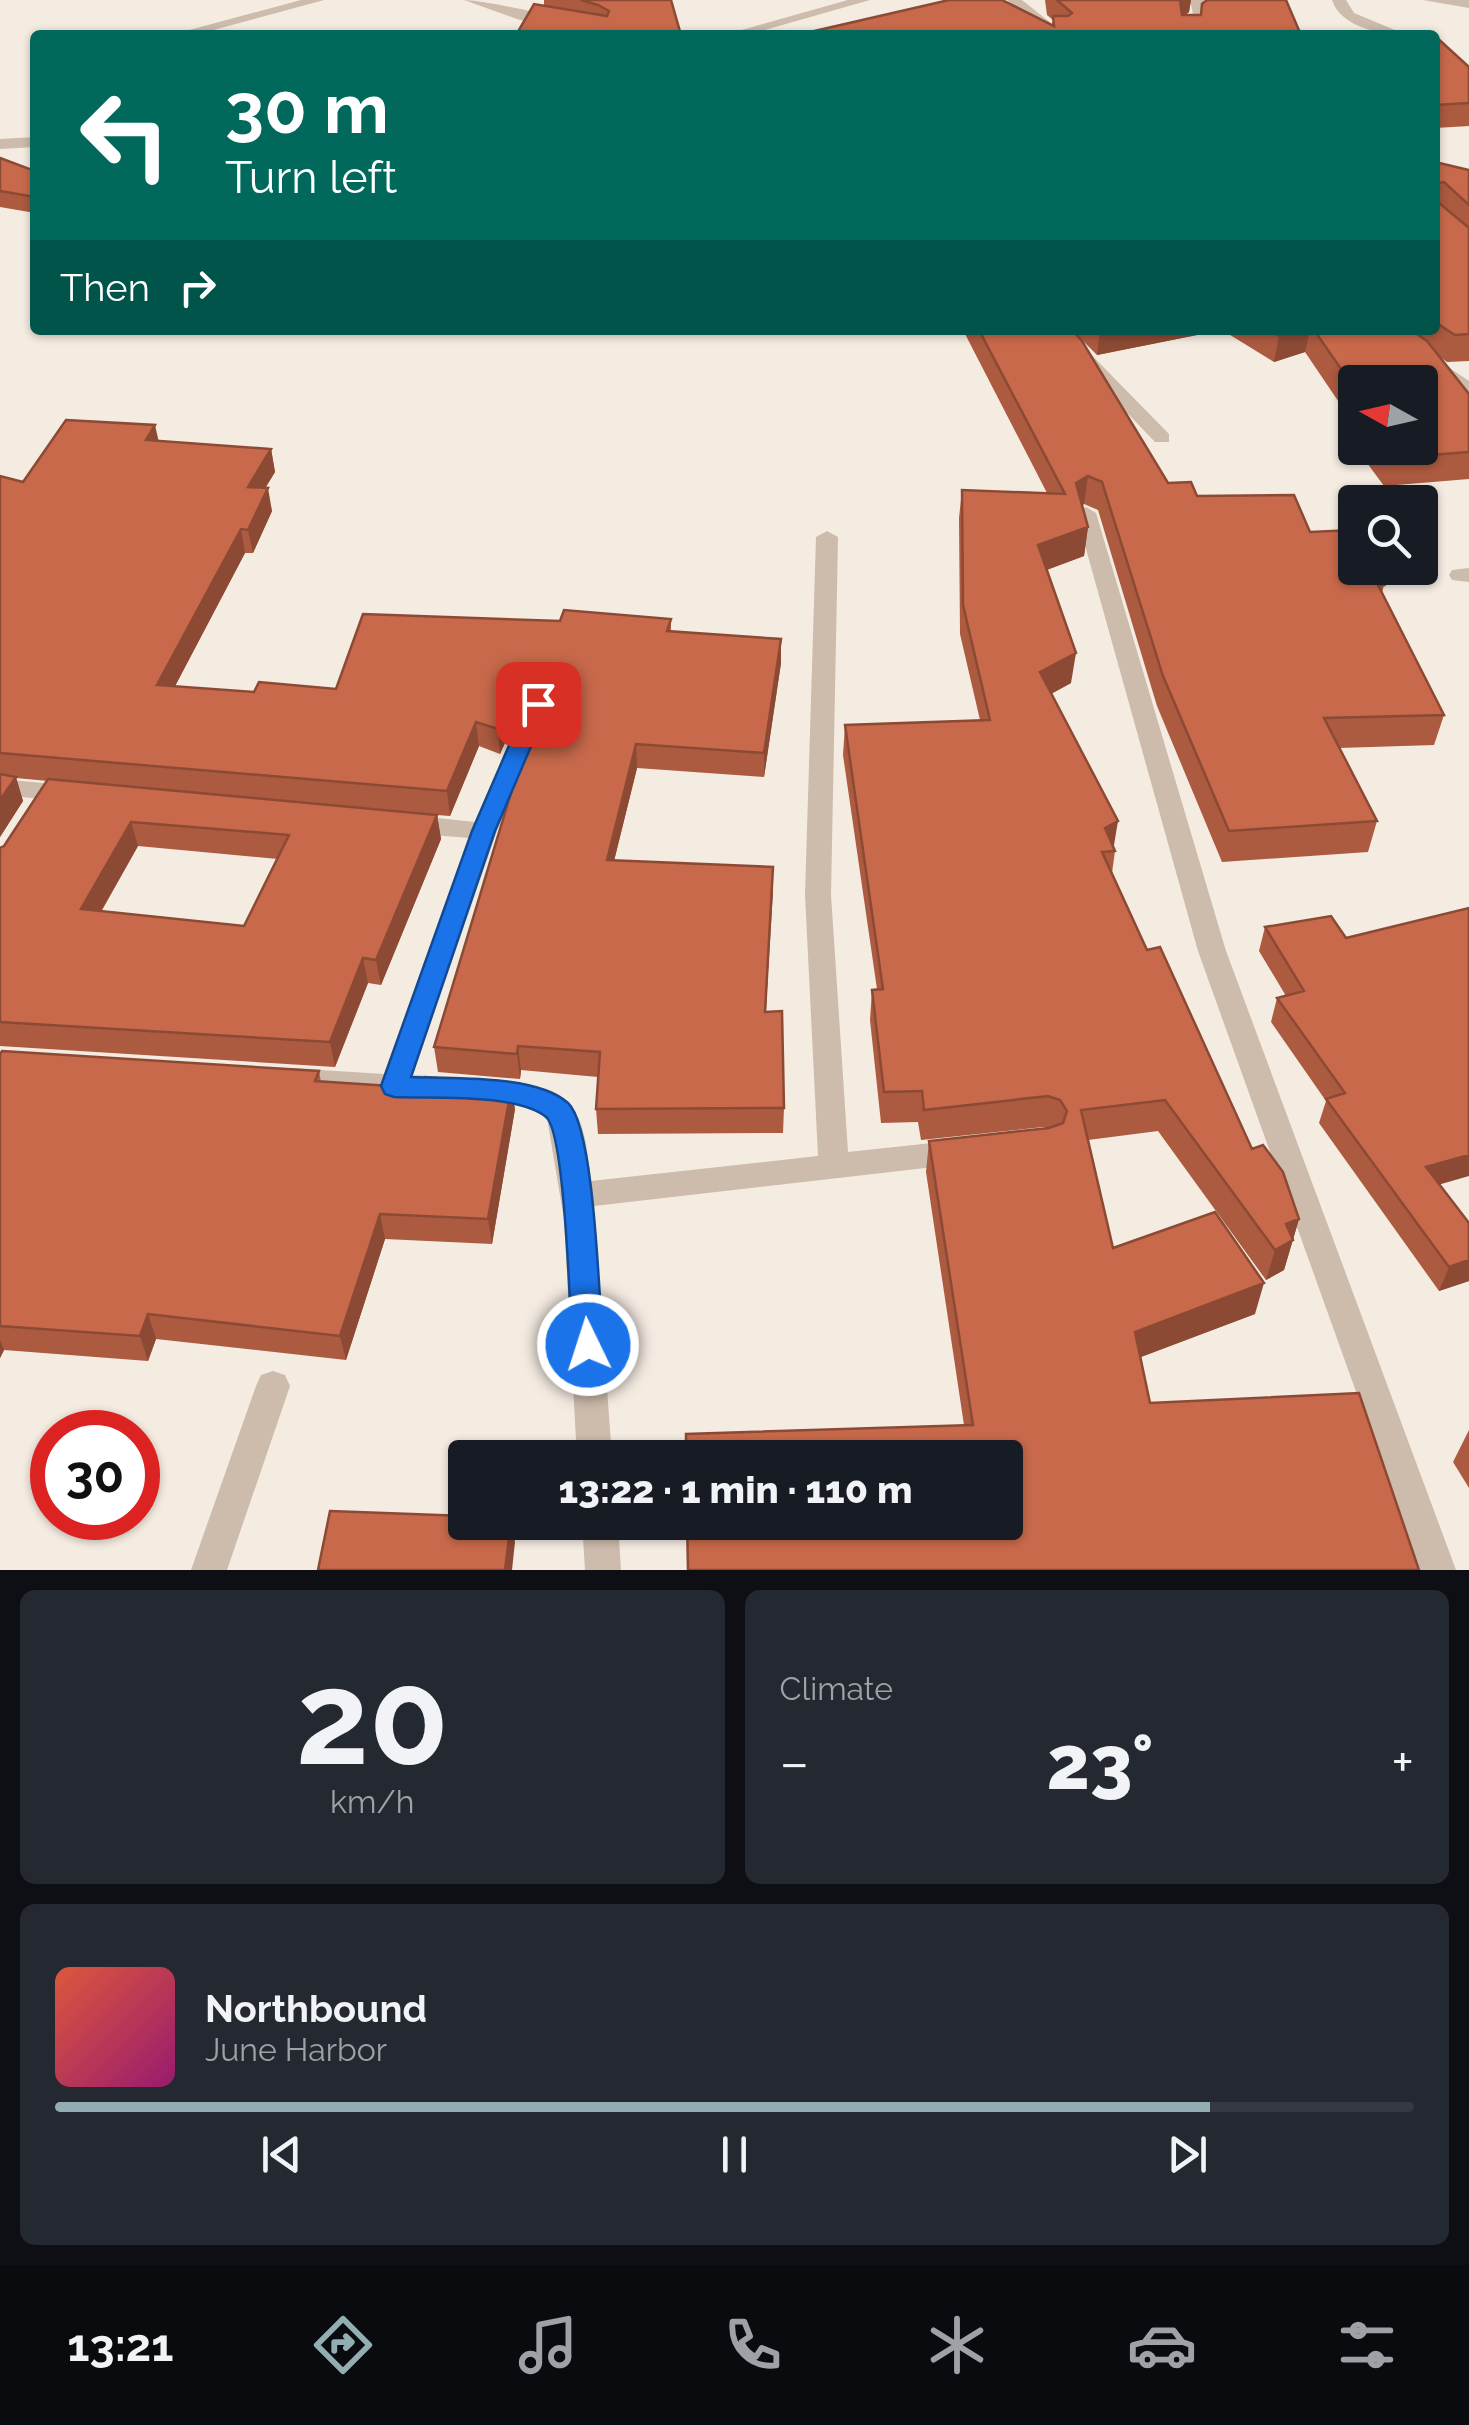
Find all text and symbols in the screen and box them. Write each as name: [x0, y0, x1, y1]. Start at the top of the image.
text: 30 m: [225, 67, 389, 149]
icon: left: [60, 70, 190, 200]
text: Turn left: [225, 151, 397, 204]
icon: right: [170, 260, 225, 315]
text: Then: [60, 265, 150, 310]
north arrow: [1338, 365, 1438, 465]
map controls: [1338, 365, 1438, 585]
button: search: [1338, 485, 1438, 585]
pin: [496, 662, 581, 747]
icon: arrive: [511, 677, 566, 732]
position arrow: [536, 1293, 640, 1397]
speed limit sign: 30: [30, 1410, 160, 1540]
text: 13:22 · 1 min · 110 m: [558, 1467, 913, 1512]
text: 20: [296, 1642, 449, 1794]
text: Climate: [780, 1670, 893, 1707]
text: 23°: [1047, 1718, 1154, 1807]
text: −: [780, 1730, 809, 1795]
text: +: [1391, 1730, 1414, 1795]
text: km/h: [330, 1783, 414, 1820]
text: Northbound: [205, 1986, 427, 2031]
text: June Harbor: [205, 2031, 387, 2068]
icon: previous: [254, 2127, 309, 2182]
icon: pause: [707, 2127, 762, 2182]
icon: next: [1160, 2127, 1215, 2182]
icon: directions: [308, 2310, 378, 2380]
icon: music: [513, 2310, 583, 2380]
icon: phone: [718, 2310, 788, 2380]
icon: climate: [922, 2310, 992, 2380]
icon: car: [1127, 2310, 1197, 2380]
icon: filters: [1332, 2310, 1402, 2380]
text: 13:21: [67, 2319, 173, 2372]

